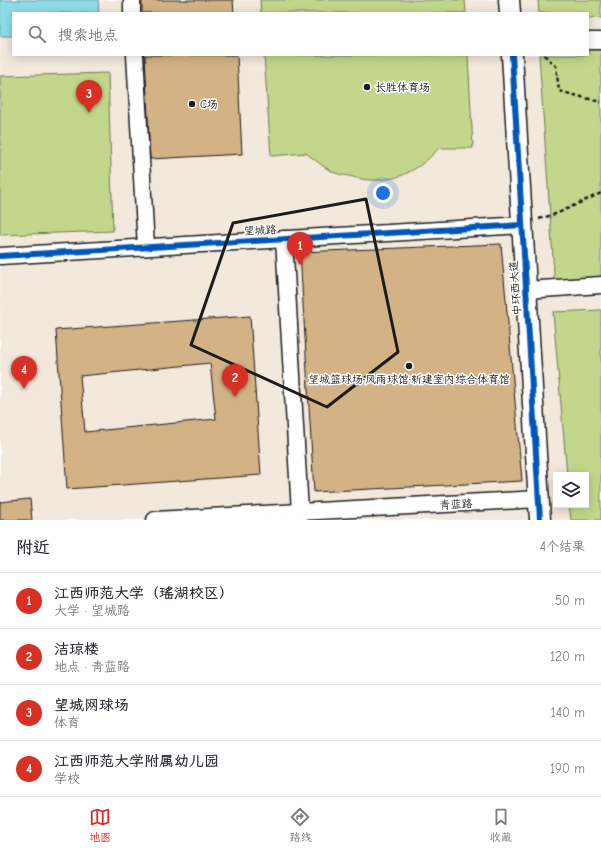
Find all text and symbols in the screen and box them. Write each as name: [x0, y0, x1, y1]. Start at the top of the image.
search box: [12, 12, 589, 56]
icon: search: [26, 23, 48, 45]
text: 搜索地点: [58, 26, 118, 44]
pin: 3: [76, 80, 102, 113]
place label: 长胜体育场: [375, 81, 430, 94]
marker: 长胜体育场: [362, 82, 372, 92]
place label: C场: [200, 98, 218, 111]
marker: C场: [187, 99, 197, 109]
your location: [373, 183, 393, 203]
street label: 望城路: [243, 223, 277, 238]
pin: 1: [287, 232, 313, 265]
street label: 中环西大道: [507, 260, 524, 316]
pin: 4: [11, 356, 37, 389]
marker: 望城篮球场·风雨球馆·新建室内综合体育馆: [404, 361, 414, 371]
pin: 2: [222, 364, 248, 397]
place label: 望城篮球场·风雨球馆·新建室内综合体育馆: [308, 373, 510, 386]
map controls: [553, 472, 589, 508]
button: layers: [553, 472, 589, 508]
street label: 青蓝路: [439, 497, 473, 512]
text: 附近: [16, 538, 50, 557]
text: 4个结果: [540, 539, 585, 554]
text: 江西师范大学（瑶湖校区）: [54, 584, 234, 602]
text: 1: [26, 593, 32, 608]
text: 50 m: [555, 593, 585, 608]
text: 大学 · 望城路: [54, 603, 130, 618]
text: 洁琼楼: [54, 640, 99, 658]
text: 2: [26, 649, 32, 664]
text: 120 m: [550, 649, 585, 664]
text: 地点 · 青蓝路: [54, 659, 130, 674]
text: 望城网球场: [54, 696, 129, 714]
text: 3: [26, 705, 32, 720]
text: 140 m: [551, 705, 585, 720]
text: 体育: [54, 715, 80, 730]
text: 江西师范大学附属幼儿园: [54, 752, 219, 770]
text: 4: [26, 761, 32, 776]
text: 190 m: [550, 761, 585, 776]
text: 学校: [54, 771, 80, 786]
tab: 地图: [89, 806, 111, 844]
tab: 路线: [289, 806, 311, 844]
tab: 收藏: [490, 806, 512, 844]

